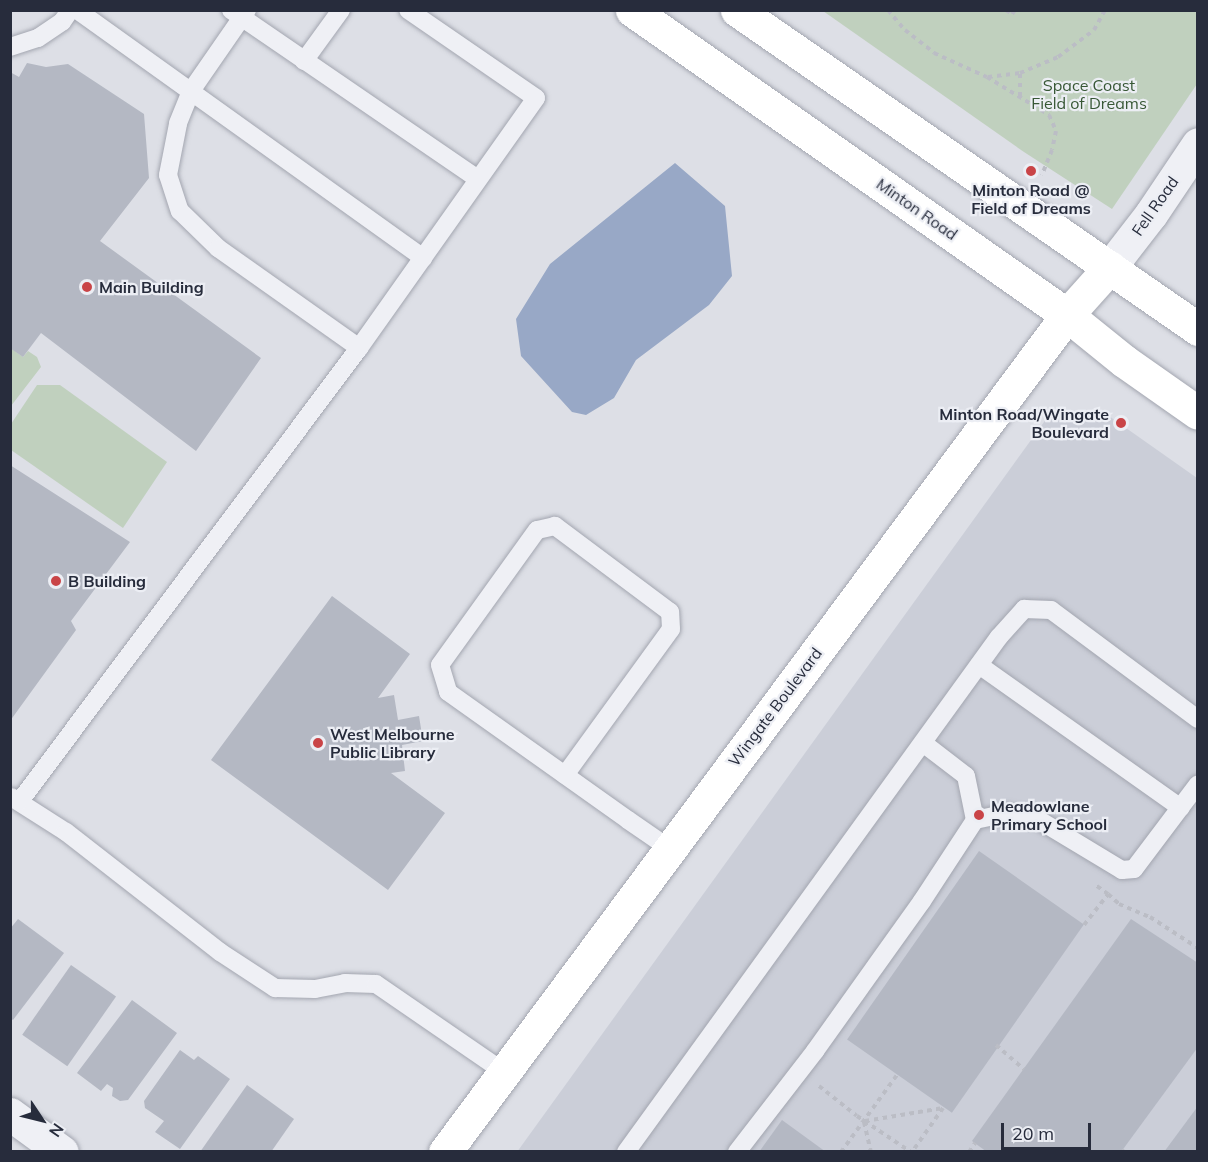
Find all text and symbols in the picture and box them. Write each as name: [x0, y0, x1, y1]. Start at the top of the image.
park label: Space Coast Field of Dreams: [1031, 75, 1147, 113]
marker: Minton Road @ Field of Dreams: [1024, 164, 1038, 178]
street label: Fell Road: [1128, 172, 1182, 240]
street label: Minton Road: [873, 174, 961, 244]
place label: Minton Road @ Field of Dreams: [971, 180, 1091, 218]
place label: Main Building: [99, 277, 204, 297]
marker: Main Building: [80, 280, 94, 294]
place label: Minton Road/Wingate Boulevard: [939, 404, 1109, 442]
marker: Minton Road/Wingate Boulevard: [1114, 416, 1128, 430]
place label: B Building: [68, 571, 146, 591]
marker: B Building: [49, 574, 63, 588]
street label: Wingate Boulevard: [724, 644, 826, 770]
place label: West Melbourne Public Library: [330, 724, 455, 762]
marker: West Melbourne Public Library: [311, 736, 325, 750]
place label: Meadowlane Primary School: [991, 796, 1107, 834]
marker: Meadowlane Primary School: [972, 808, 986, 822]
north arrow: [12, 1090, 72, 1150]
scale bar: [1004, 1111, 1094, 1149]
text: N: [45, 1120, 68, 1141]
text: 20 m: [1012, 1122, 1054, 1145]

